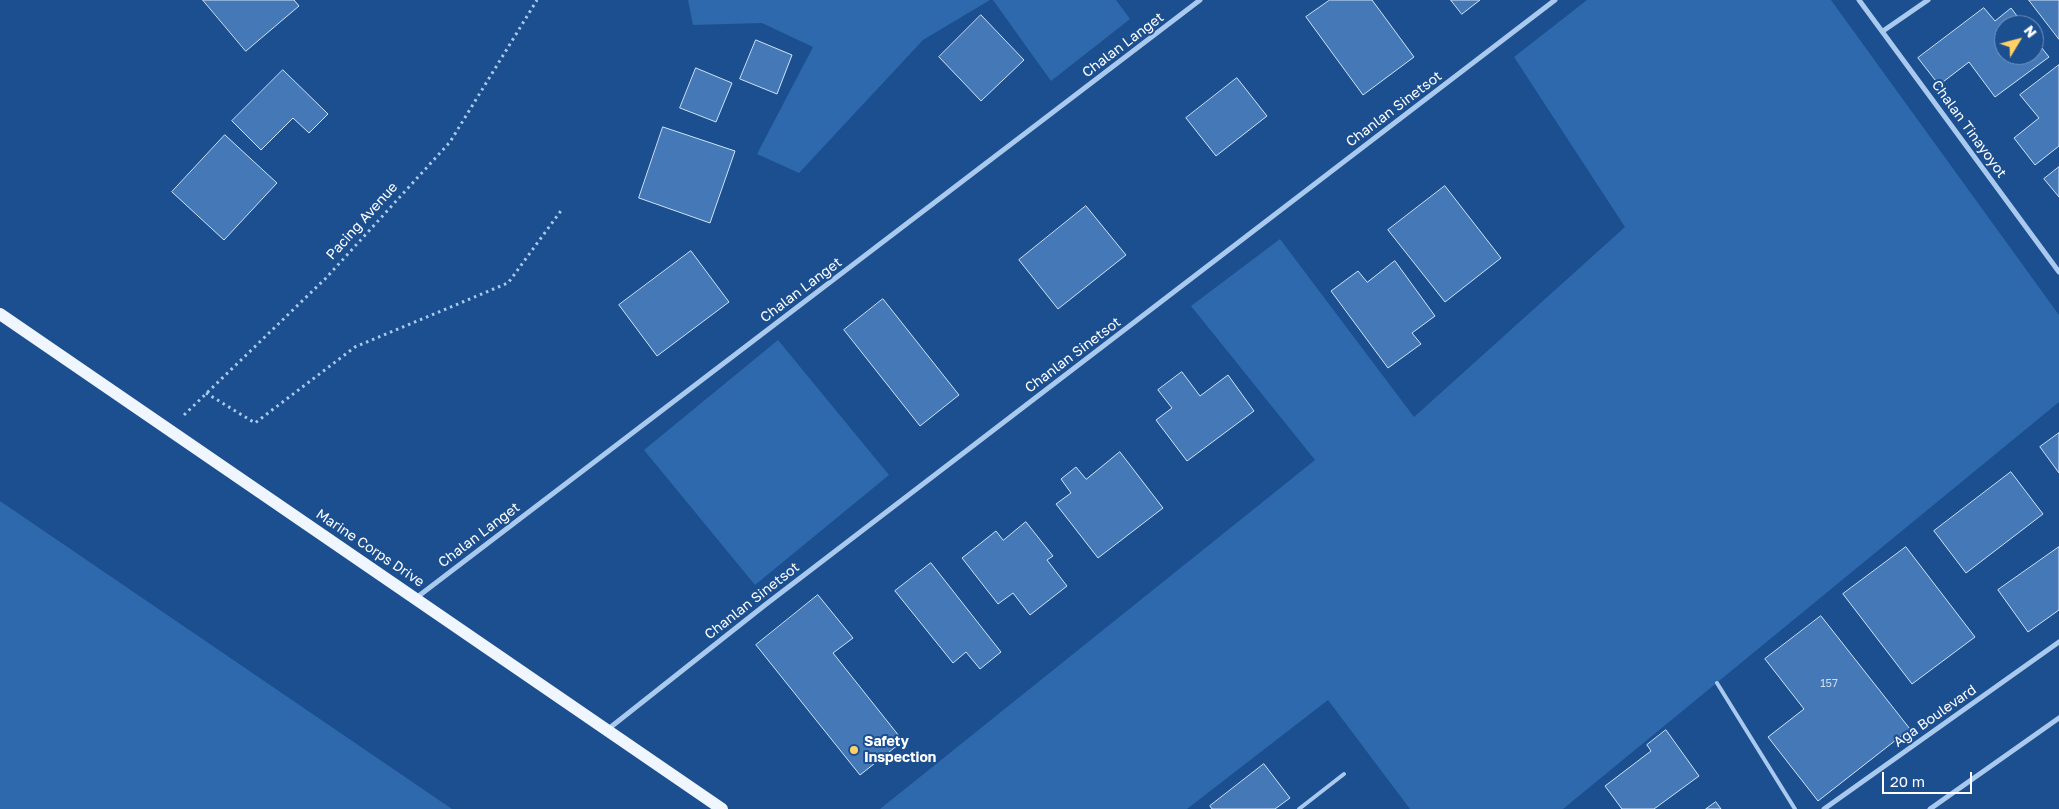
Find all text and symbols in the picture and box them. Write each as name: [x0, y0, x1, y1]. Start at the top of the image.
street label: Chalan Langet: [1079, 9, 1167, 81]
north arrow: [1994, 15, 2044, 65]
text: N: [2021, 22, 2041, 41]
street label: Chanlan Sinetsot: [1343, 68, 1445, 150]
street label: Chalan Tinayoyot: [1928, 77, 2010, 181]
street label: Pacing Avenue: [323, 179, 401, 263]
street label: Chalan Langet: [757, 254, 845, 326]
street label: Chanlan Sinetsot: [1022, 314, 1124, 396]
street label: Chalan Langet: [435, 499, 523, 571]
street label: Marine Corps Drive: [313, 506, 427, 590]
street label: Chanlan Sinetsot: [701, 559, 803, 643]
house number: 157: [1820, 677, 1838, 691]
street label: Aga Boulevard: [1890, 681, 1980, 751]
place label: Safety Inspection: [864, 734, 936, 766]
marker: Safety Inspection: [848, 744, 860, 756]
scale bar: [1884, 762, 1974, 794]
text: 20 m: [1890, 772, 1925, 790]

